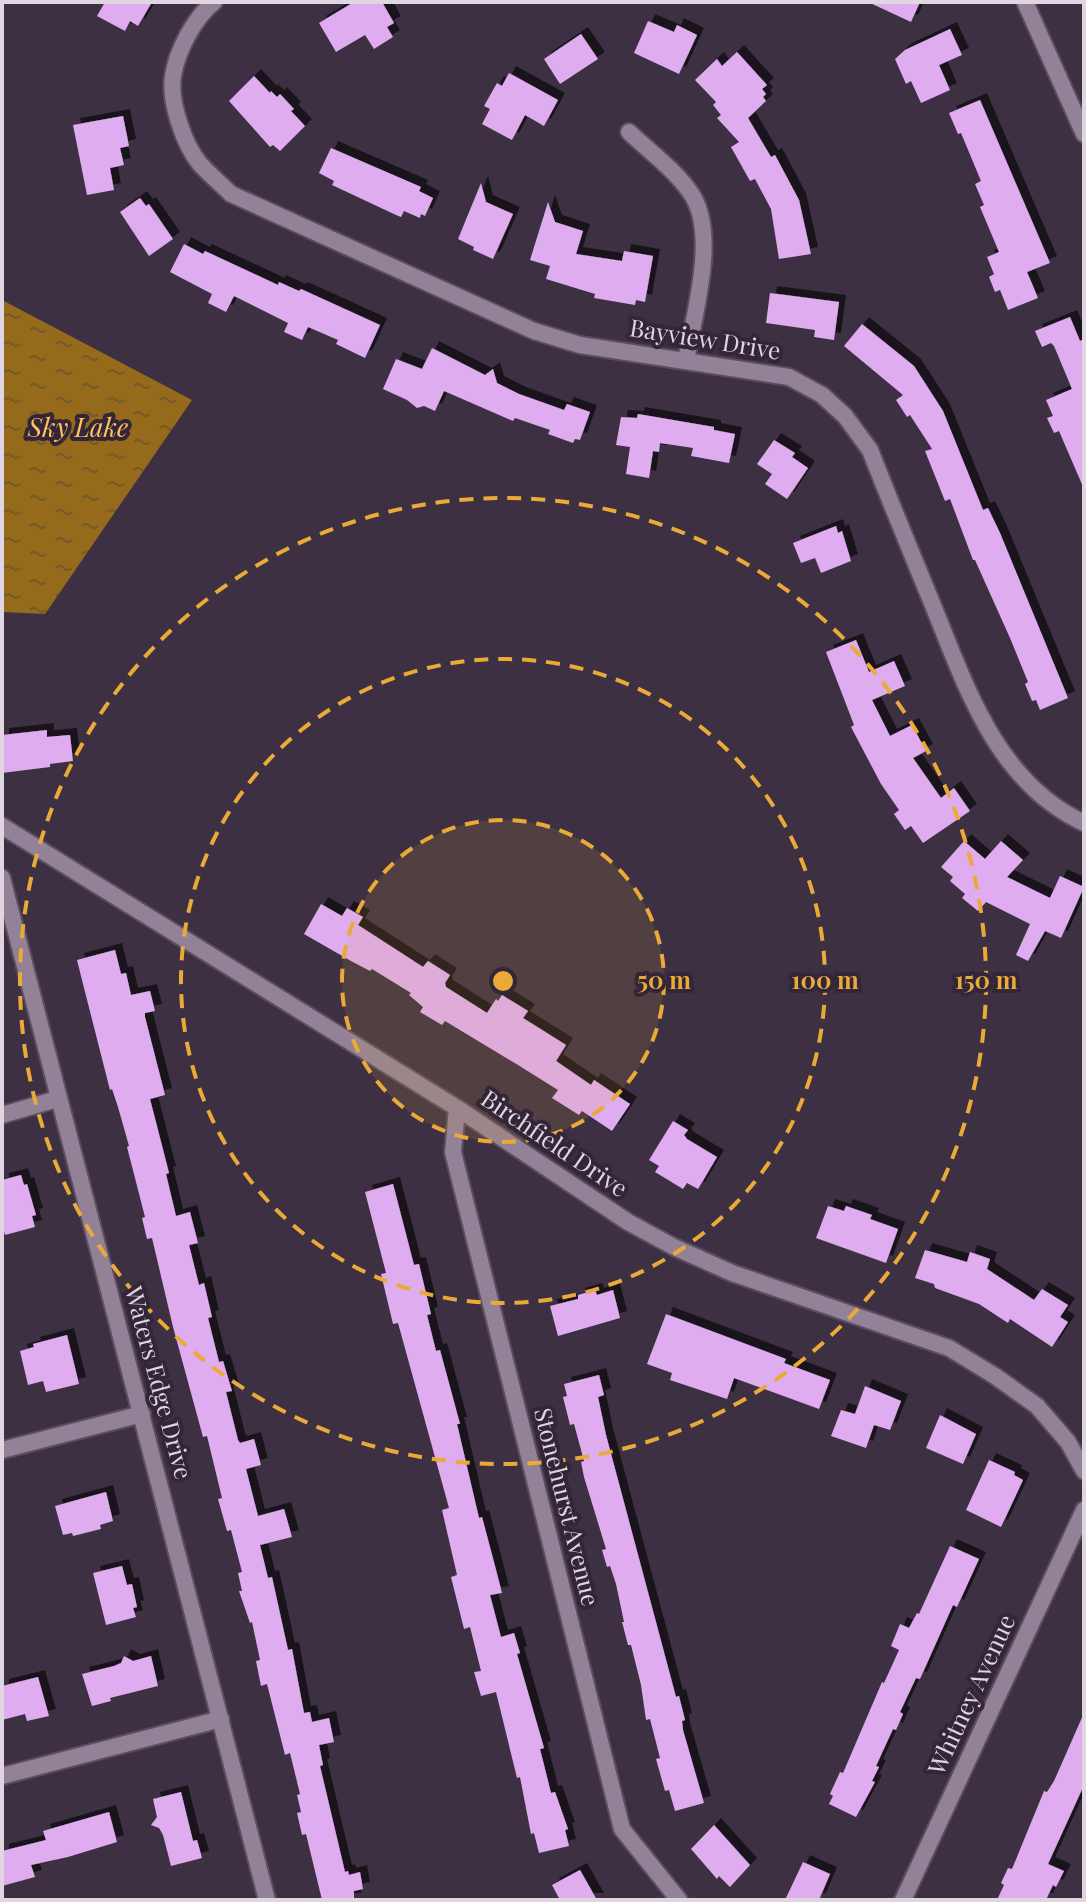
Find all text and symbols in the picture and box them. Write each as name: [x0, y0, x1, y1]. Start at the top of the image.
street label: Bayview Drive: [628, 310, 783, 366]
water label: Sky Lake: [27, 409, 128, 444]
text: 50 m: [637, 963, 691, 995]
text: 100 m: [791, 963, 859, 995]
text: 150 m: [955, 963, 1018, 995]
centre of rings: [489, 967, 517, 995]
street label: Birchfield Drive: [476, 1081, 635, 1203]
street label: Waters Edge Drive: [119, 1282, 201, 1482]
street label: Stonehurst Avenue: [528, 1404, 608, 1609]
street label: Whitney Avenue: [919, 1609, 1021, 1780]

